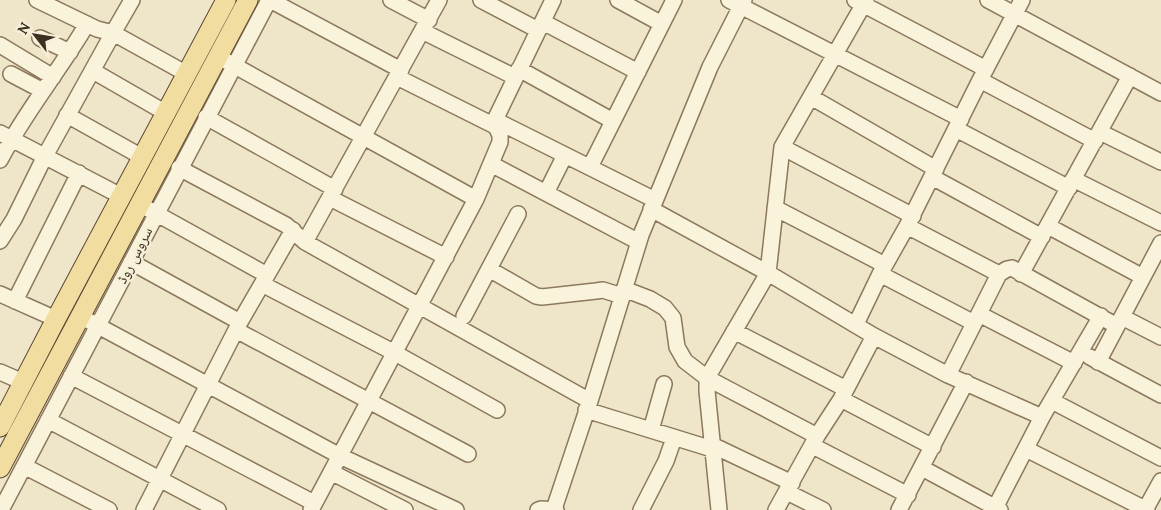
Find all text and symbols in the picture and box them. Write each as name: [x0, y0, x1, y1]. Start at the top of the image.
north arrow: [10, 10, 60, 60]
text: N: [13, 19, 34, 38]
street label: سروس روڈ: [112, 223, 157, 287]

